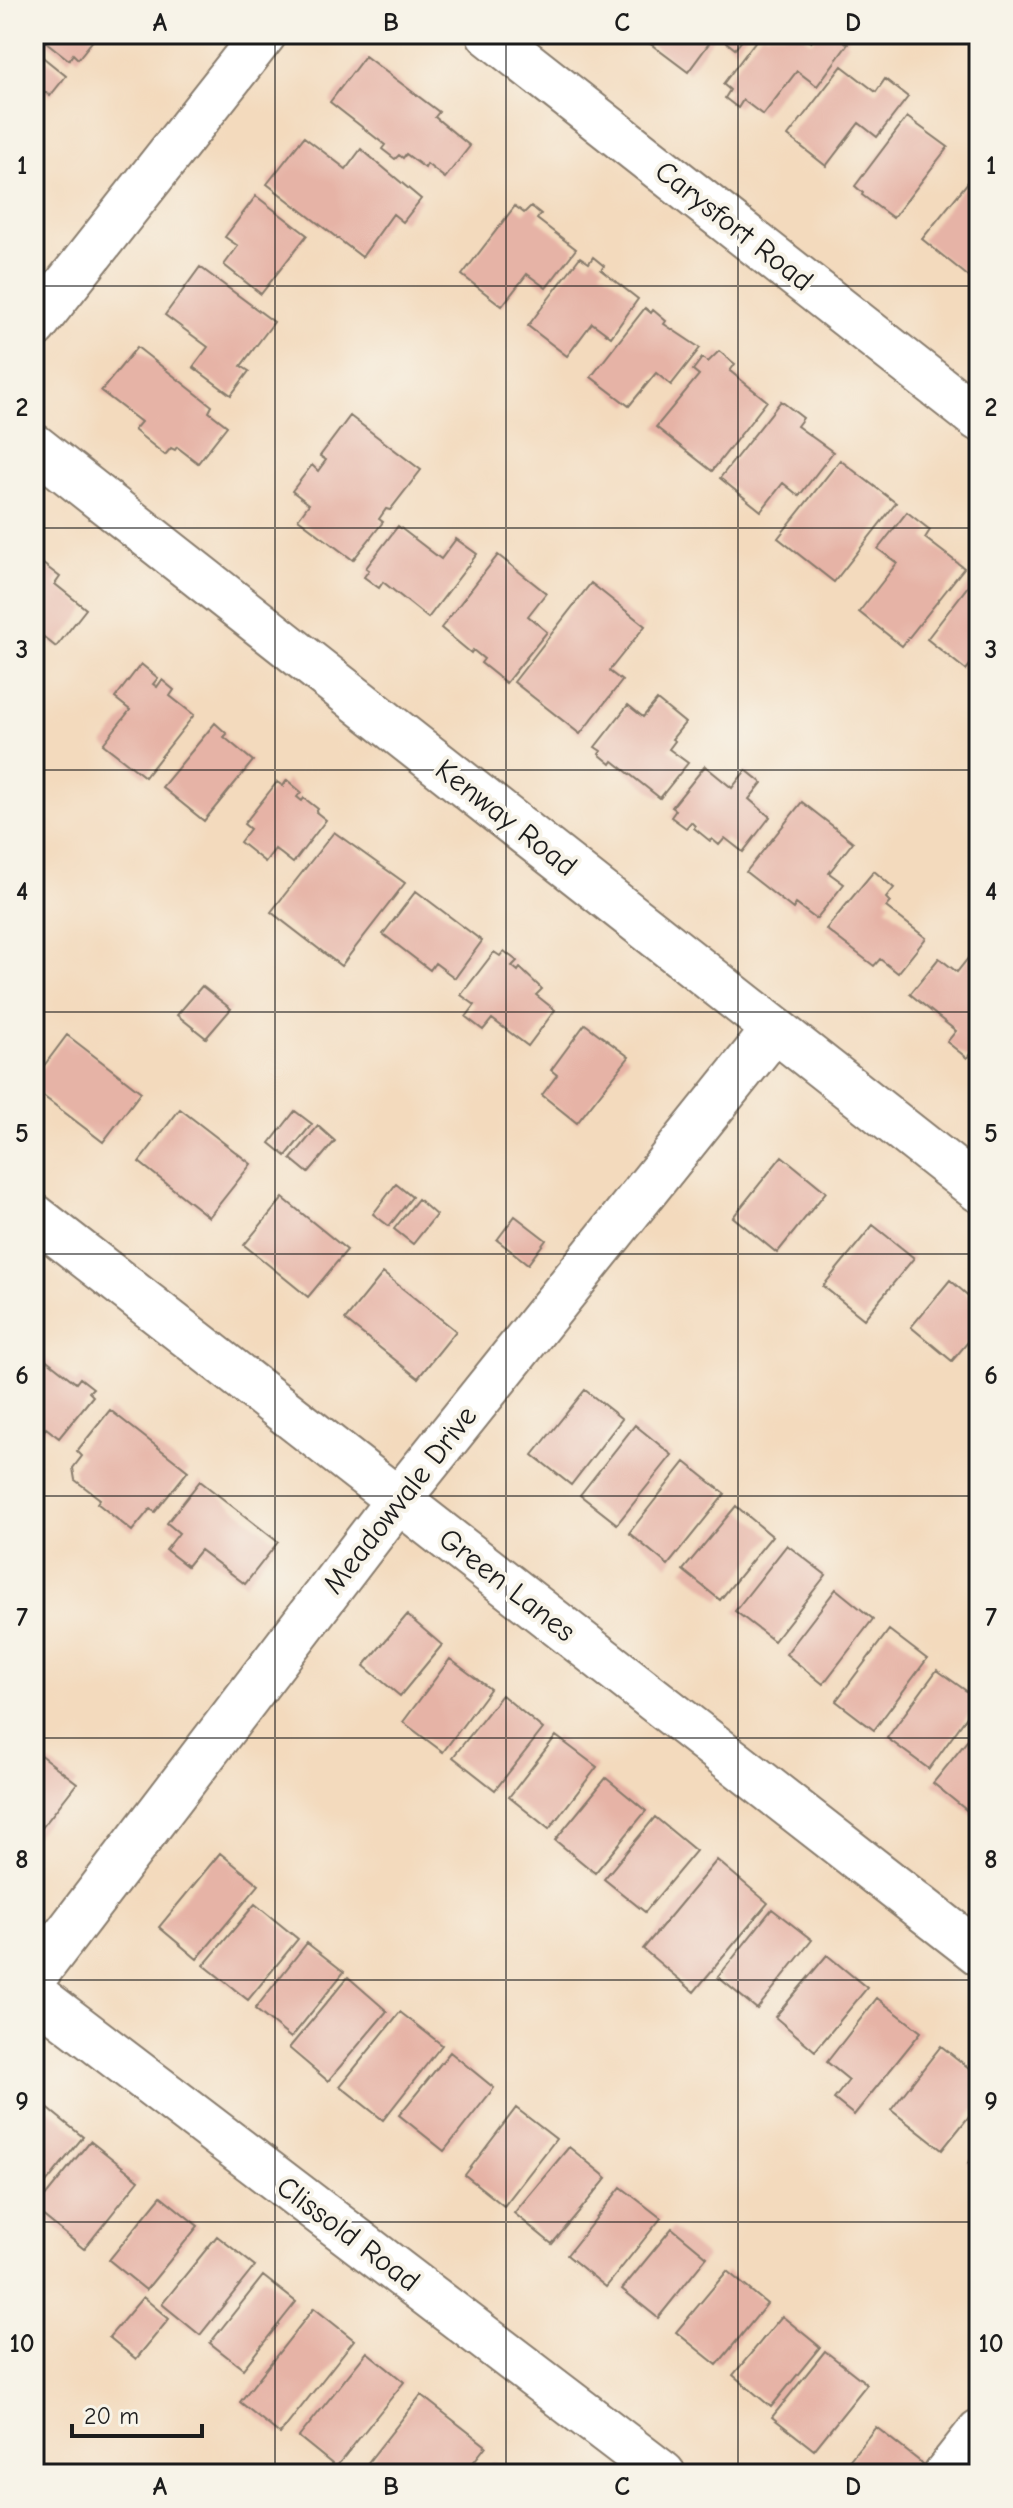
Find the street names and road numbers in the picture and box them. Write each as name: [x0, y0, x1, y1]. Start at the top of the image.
street label: Carysfort Road: [648, 153, 820, 299]
street label: Kenway Road: [428, 752, 584, 884]
street label: Meadowvale Drive: [316, 1399, 484, 1601]
street label: Green Lanes: [432, 1521, 582, 1649]
street label: Clissold Road: [270, 2169, 426, 2299]

